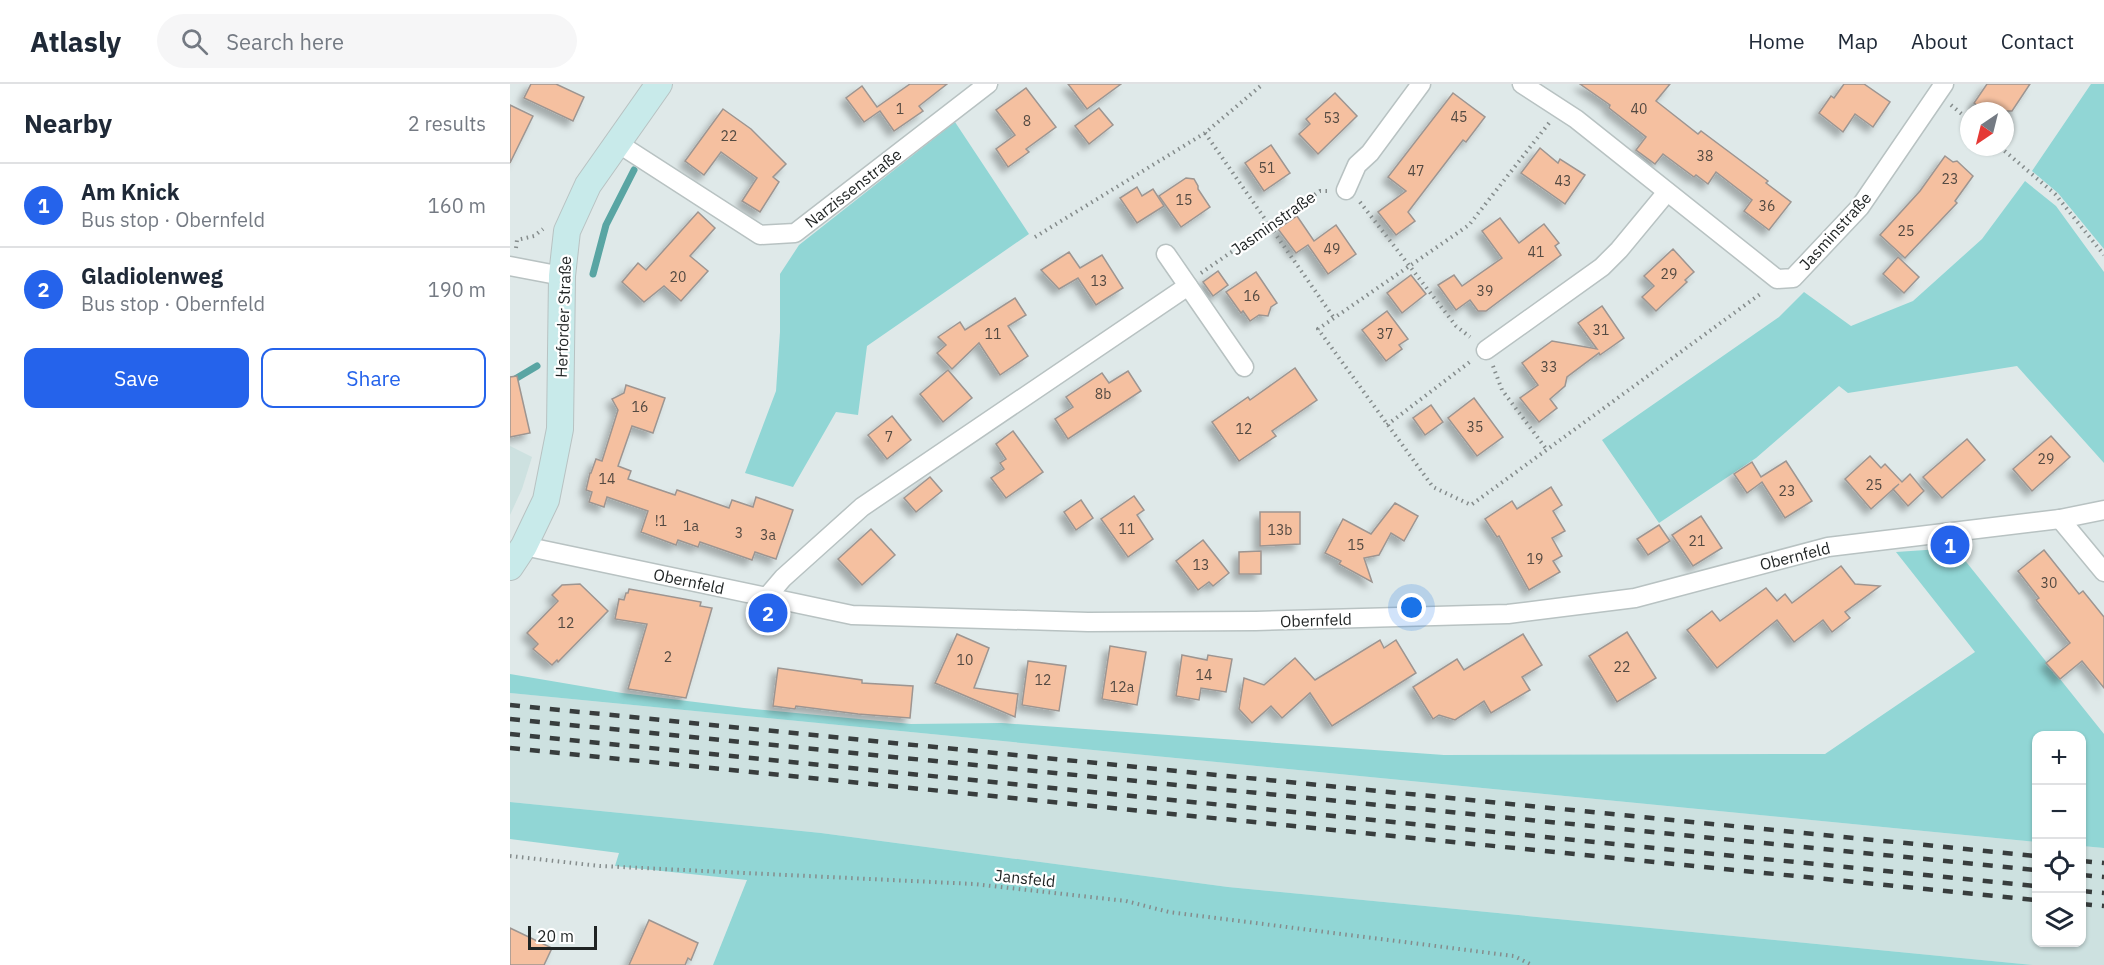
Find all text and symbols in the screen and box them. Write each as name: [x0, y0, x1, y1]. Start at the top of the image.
search box: [157, 14, 577, 68]
text: Atlasly: [30, 23, 121, 60]
icon: search: [178, 25, 211, 58]
text: Search here: [226, 27, 344, 56]
text: Home: [1748, 27, 1805, 55]
text: Map: [1838, 27, 1878, 55]
text: About: [1911, 27, 1968, 55]
text: Contact: [2001, 27, 2074, 55]
house number: 1: [896, 100, 904, 118]
house number: 40: [1631, 100, 1647, 118]
north arrow: [1960, 102, 2014, 156]
text: Nearby: [24, 106, 112, 140]
house number: 45: [1451, 108, 1467, 126]
house number: 53: [1324, 109, 1340, 127]
text: 2 results: [408, 110, 486, 137]
house number: 8: [1023, 112, 1031, 130]
house number: 22: [721, 127, 737, 145]
street label: Narzissenstraße: [801, 144, 905, 232]
house number: 38: [1697, 147, 1713, 165]
house number: 51: [1259, 159, 1275, 177]
house number: 47: [1408, 162, 1424, 180]
house number: 23: [1942, 170, 1958, 188]
house number: 43: [1555, 172, 1571, 190]
text: Am Knick: [81, 177, 180, 206]
street label: Jasminstraße: [1227, 187, 1319, 259]
street label: Jasminstraße: [1795, 188, 1875, 274]
house number: 15: [1176, 191, 1192, 209]
text: 1: [38, 192, 50, 219]
text: 160 m: [428, 192, 486, 219]
house number: 36: [1759, 197, 1775, 215]
text: Bus stop · Obernfeld: [81, 206, 265, 233]
house number: 25: [1898, 222, 1914, 240]
house number: 49: [1324, 240, 1340, 258]
house number: 41: [1528, 243, 1544, 261]
street label: Herforder Straße: [551, 256, 575, 378]
text: Gladiolenweg: [81, 261, 223, 290]
house number: 29: [1661, 265, 1677, 283]
house number: 20: [670, 268, 686, 286]
house number: 13: [1091, 272, 1107, 290]
text: 2: [38, 276, 50, 303]
text: 190 m: [428, 276, 486, 303]
house number: 39: [1477, 282, 1493, 300]
house number: 16: [1244, 287, 1260, 305]
text: Bus stop · Obernfeld: [81, 290, 265, 317]
house number: 31: [1593, 321, 1609, 339]
house number: 11: [985, 325, 1001, 343]
house number: 37: [1377, 325, 1393, 343]
button: Save: [24, 348, 249, 408]
button: Share: [261, 348, 486, 408]
house number: 33: [1541, 358, 1557, 376]
house number: 8b: [1095, 385, 1111, 403]
house number: 16: [632, 398, 648, 416]
house number: 35: [1467, 418, 1483, 436]
house number: 12: [1236, 420, 1252, 438]
house number: 7: [885, 428, 893, 446]
house number: 29: [2038, 450, 2054, 468]
house number: 14: [599, 470, 615, 488]
house number: 25: [1866, 476, 1882, 494]
house number: 23: [1779, 482, 1795, 500]
house number: !1: [655, 512, 667, 530]
house number: 1a: [683, 517, 699, 535]
house number: 11: [1119, 520, 1135, 538]
house number: 13b: [1268, 521, 1292, 539]
pin: 1: [1930, 522, 1970, 568]
house number: 3: [735, 524, 743, 542]
house number: 3a: [760, 526, 776, 544]
house number: 21: [1689, 532, 1705, 550]
house number: 15: [1348, 536, 1364, 554]
street label: Obernfeld: [1758, 538, 1832, 574]
house number: 19: [1527, 550, 1543, 568]
house number: 13: [1193, 556, 1209, 574]
street label: Obernfeld: [652, 564, 726, 598]
house number: 30: [2041, 574, 2057, 592]
pin: 2: [748, 590, 788, 636]
your location: [1397, 593, 1426, 622]
street label: Obernfeld: [1280, 609, 1352, 631]
house number: 12: [558, 614, 574, 632]
house number: 2: [664, 648, 672, 666]
house number: 10: [957, 651, 973, 669]
house number: 22: [1614, 658, 1630, 676]
house number: 14: [1196, 666, 1212, 684]
house number: 12: [1035, 671, 1051, 689]
house number: 12a: [1110, 678, 1135, 696]
map controls: [2032, 731, 2086, 947]
button: +: [2032, 731, 2086, 785]
button: −: [2032, 785, 2086, 839]
button: locate: [2032, 839, 2086, 893]
street label: Jansfeld: [994, 865, 1056, 891]
button: layers: [2032, 893, 2086, 947]
scale bar: [528, 923, 597, 950]
text: 20 m: [537, 926, 574, 946]

